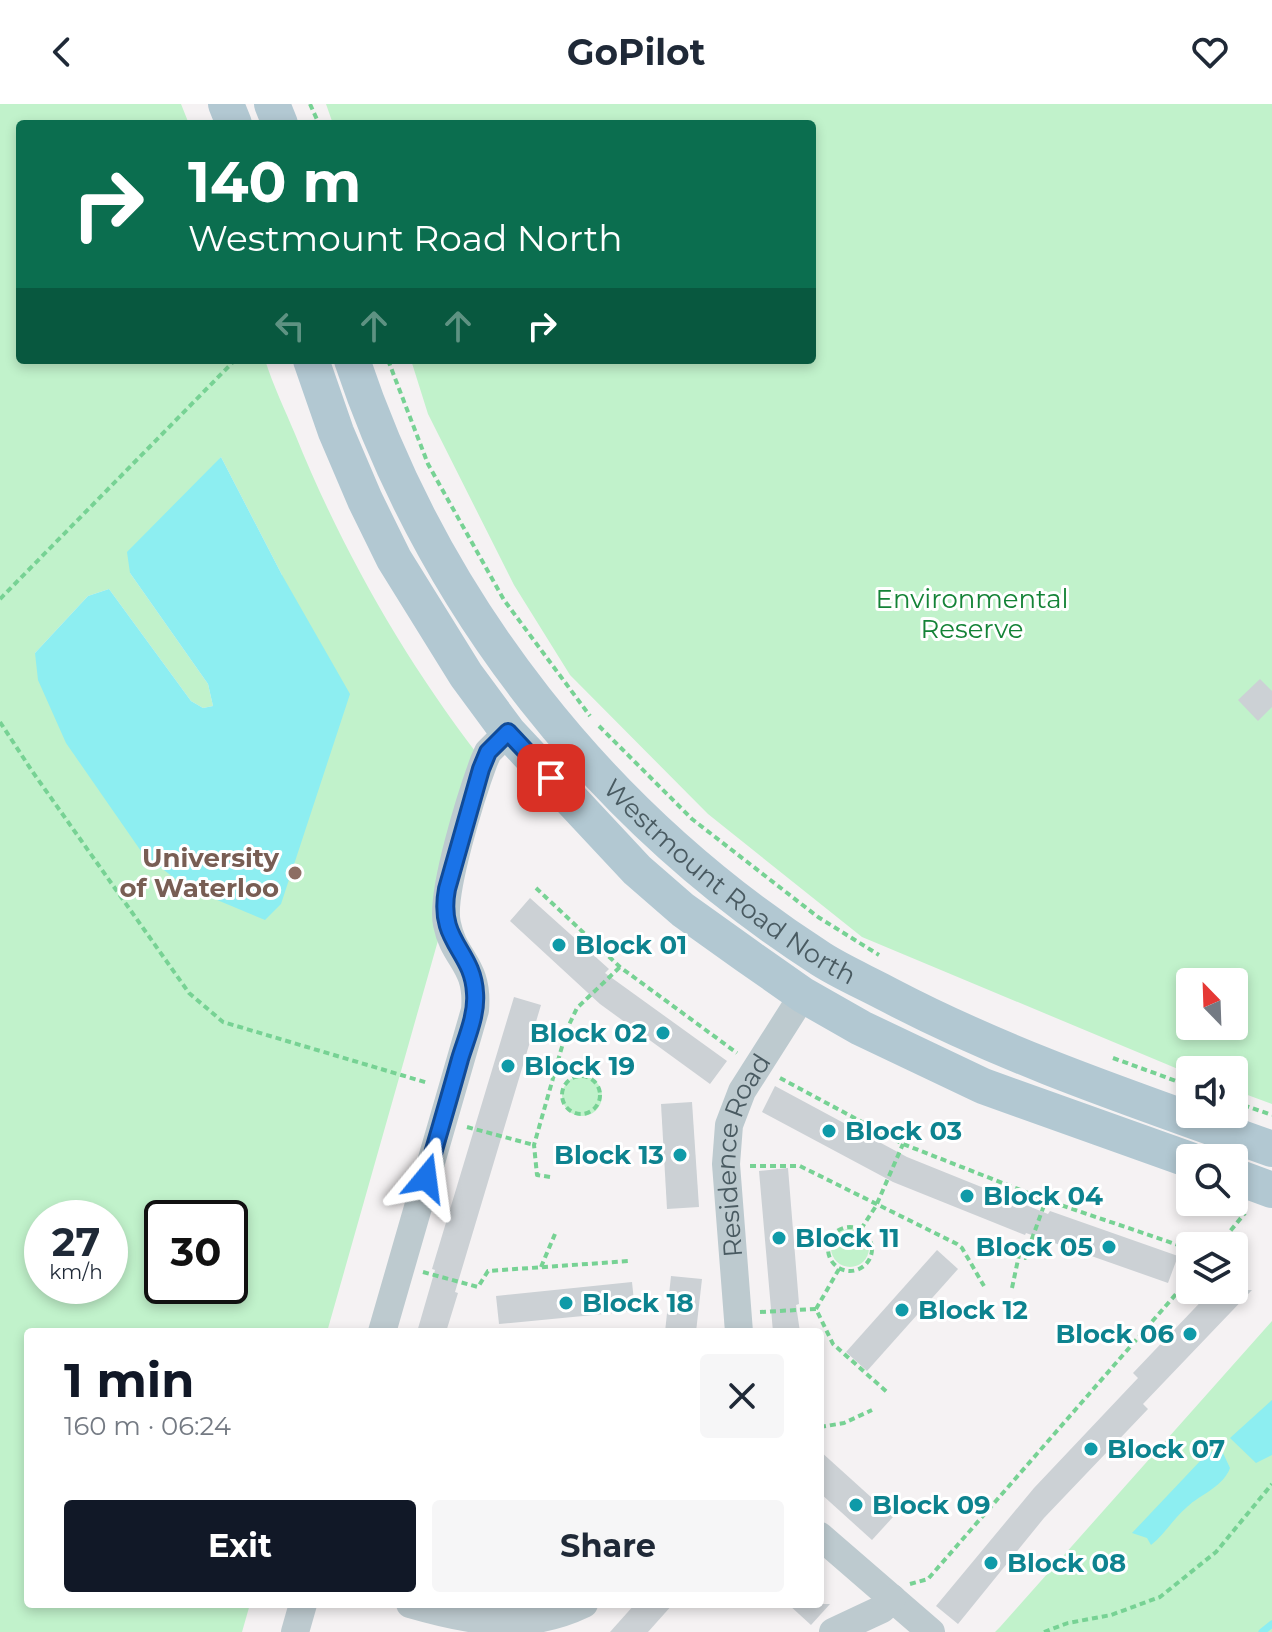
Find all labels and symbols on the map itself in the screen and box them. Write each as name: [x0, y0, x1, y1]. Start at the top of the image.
park label: Environmental Reserve: [875, 583, 1069, 645]
pin: [517, 744, 585, 812]
street label: Westmount Road North: [597, 772, 861, 991]
place label: University of Waterloo: [119, 842, 279, 904]
marker: University of Waterloo: [286, 864, 304, 882]
place label: Block 01: [575, 929, 687, 961]
marker: Block 01: [550, 936, 568, 954]
north arrow: [1176, 968, 1248, 1040]
place label: Block 02: [530, 1017, 647, 1049]
marker: Block 02: [654, 1024, 672, 1042]
street label: Residence Road: [710, 1048, 778, 1259]
place label: Block 19: [524, 1050, 635, 1082]
marker: Block 19: [499, 1057, 517, 1075]
place label: Block 03: [845, 1115, 962, 1147]
marker: Block 03: [820, 1122, 838, 1140]
position arrow: [384, 1136, 468, 1220]
place label: Block 13: [554, 1139, 664, 1171]
marker: Block 13: [671, 1146, 689, 1164]
place label: Block 04: [983, 1180, 1103, 1212]
marker: Block 04: [958, 1187, 976, 1205]
speed limit sign: 30: [144, 1200, 248, 1304]
place label: Block 11: [795, 1222, 900, 1254]
marker: Block 11: [770, 1229, 788, 1247]
place label: Block 05: [975, 1231, 1093, 1263]
marker: Block 05: [1100, 1238, 1118, 1256]
place label: Block 18: [582, 1287, 694, 1319]
marker: Block 18: [557, 1294, 575, 1312]
place label: Block 12: [918, 1294, 1028, 1326]
marker: Block 12: [893, 1301, 911, 1319]
place label: Block 06: [1055, 1318, 1174, 1350]
marker: Block 06: [1181, 1325, 1199, 1343]
place label: Block 07: [1107, 1433, 1225, 1465]
marker: Block 07: [1082, 1440, 1100, 1458]
place label: Block 09: [872, 1489, 991, 1521]
marker: Block 09: [847, 1496, 865, 1514]
place label: Block 08: [1007, 1547, 1126, 1579]
marker: Block 08: [982, 1554, 1000, 1572]

